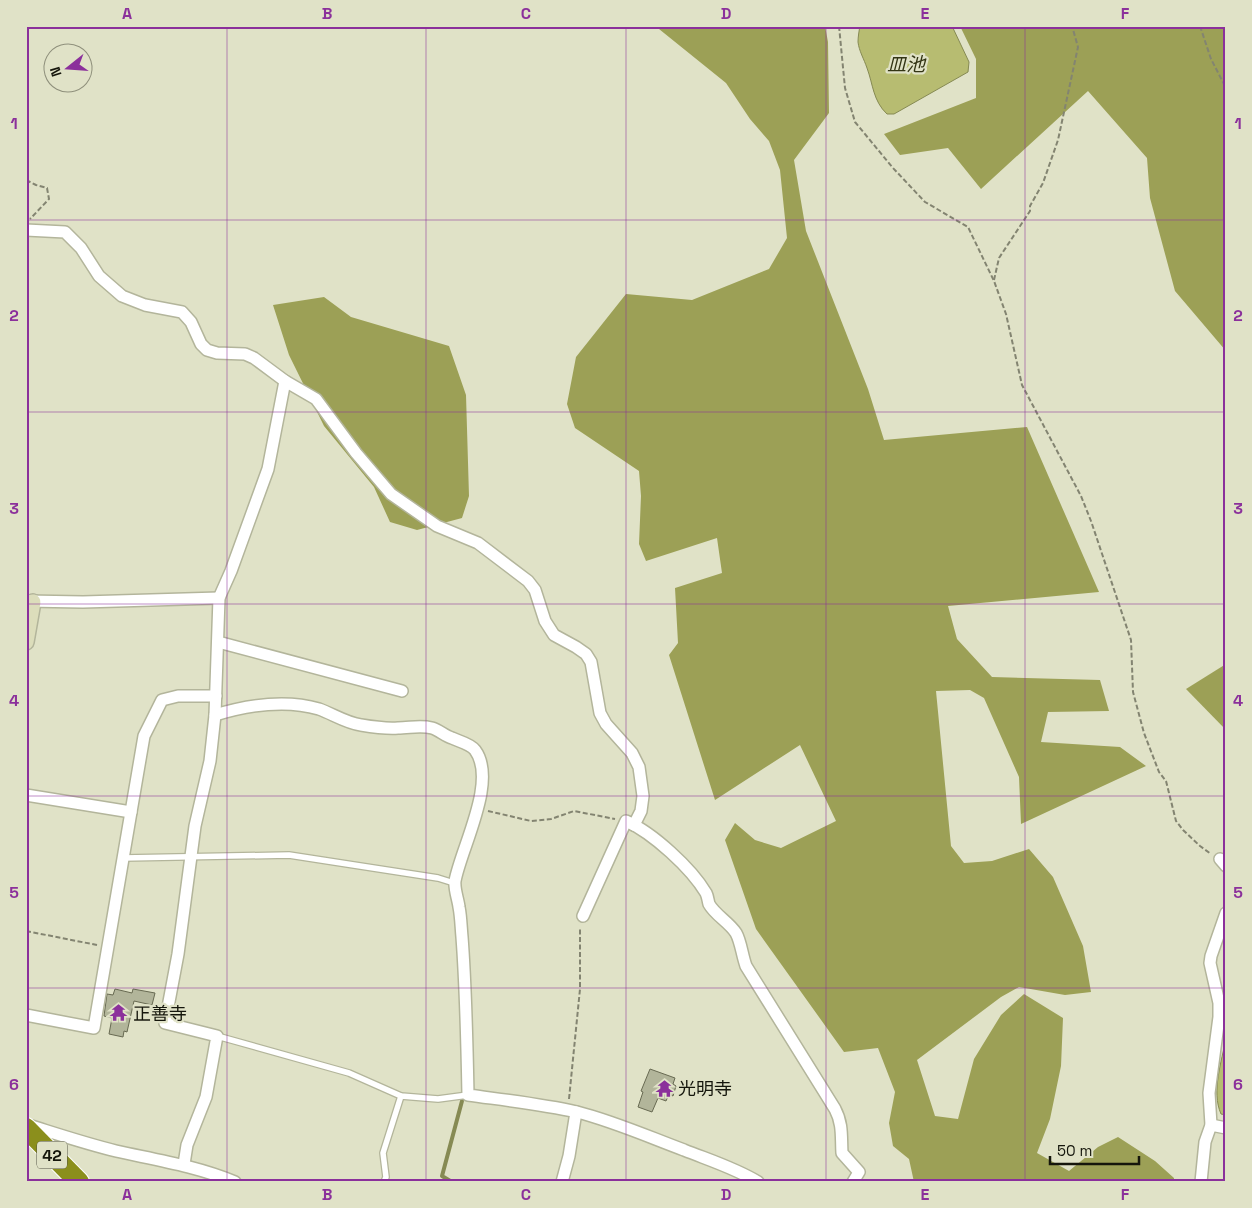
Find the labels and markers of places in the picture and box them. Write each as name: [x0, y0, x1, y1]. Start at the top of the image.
place label: 正善寺: [133, 1002, 187, 1025]
temple icon: 正善寺: [109, 1003, 129, 1023]
place label: 光明寺: [678, 1077, 732, 1100]
temple icon: 光明寺: [654, 1078, 674, 1098]

